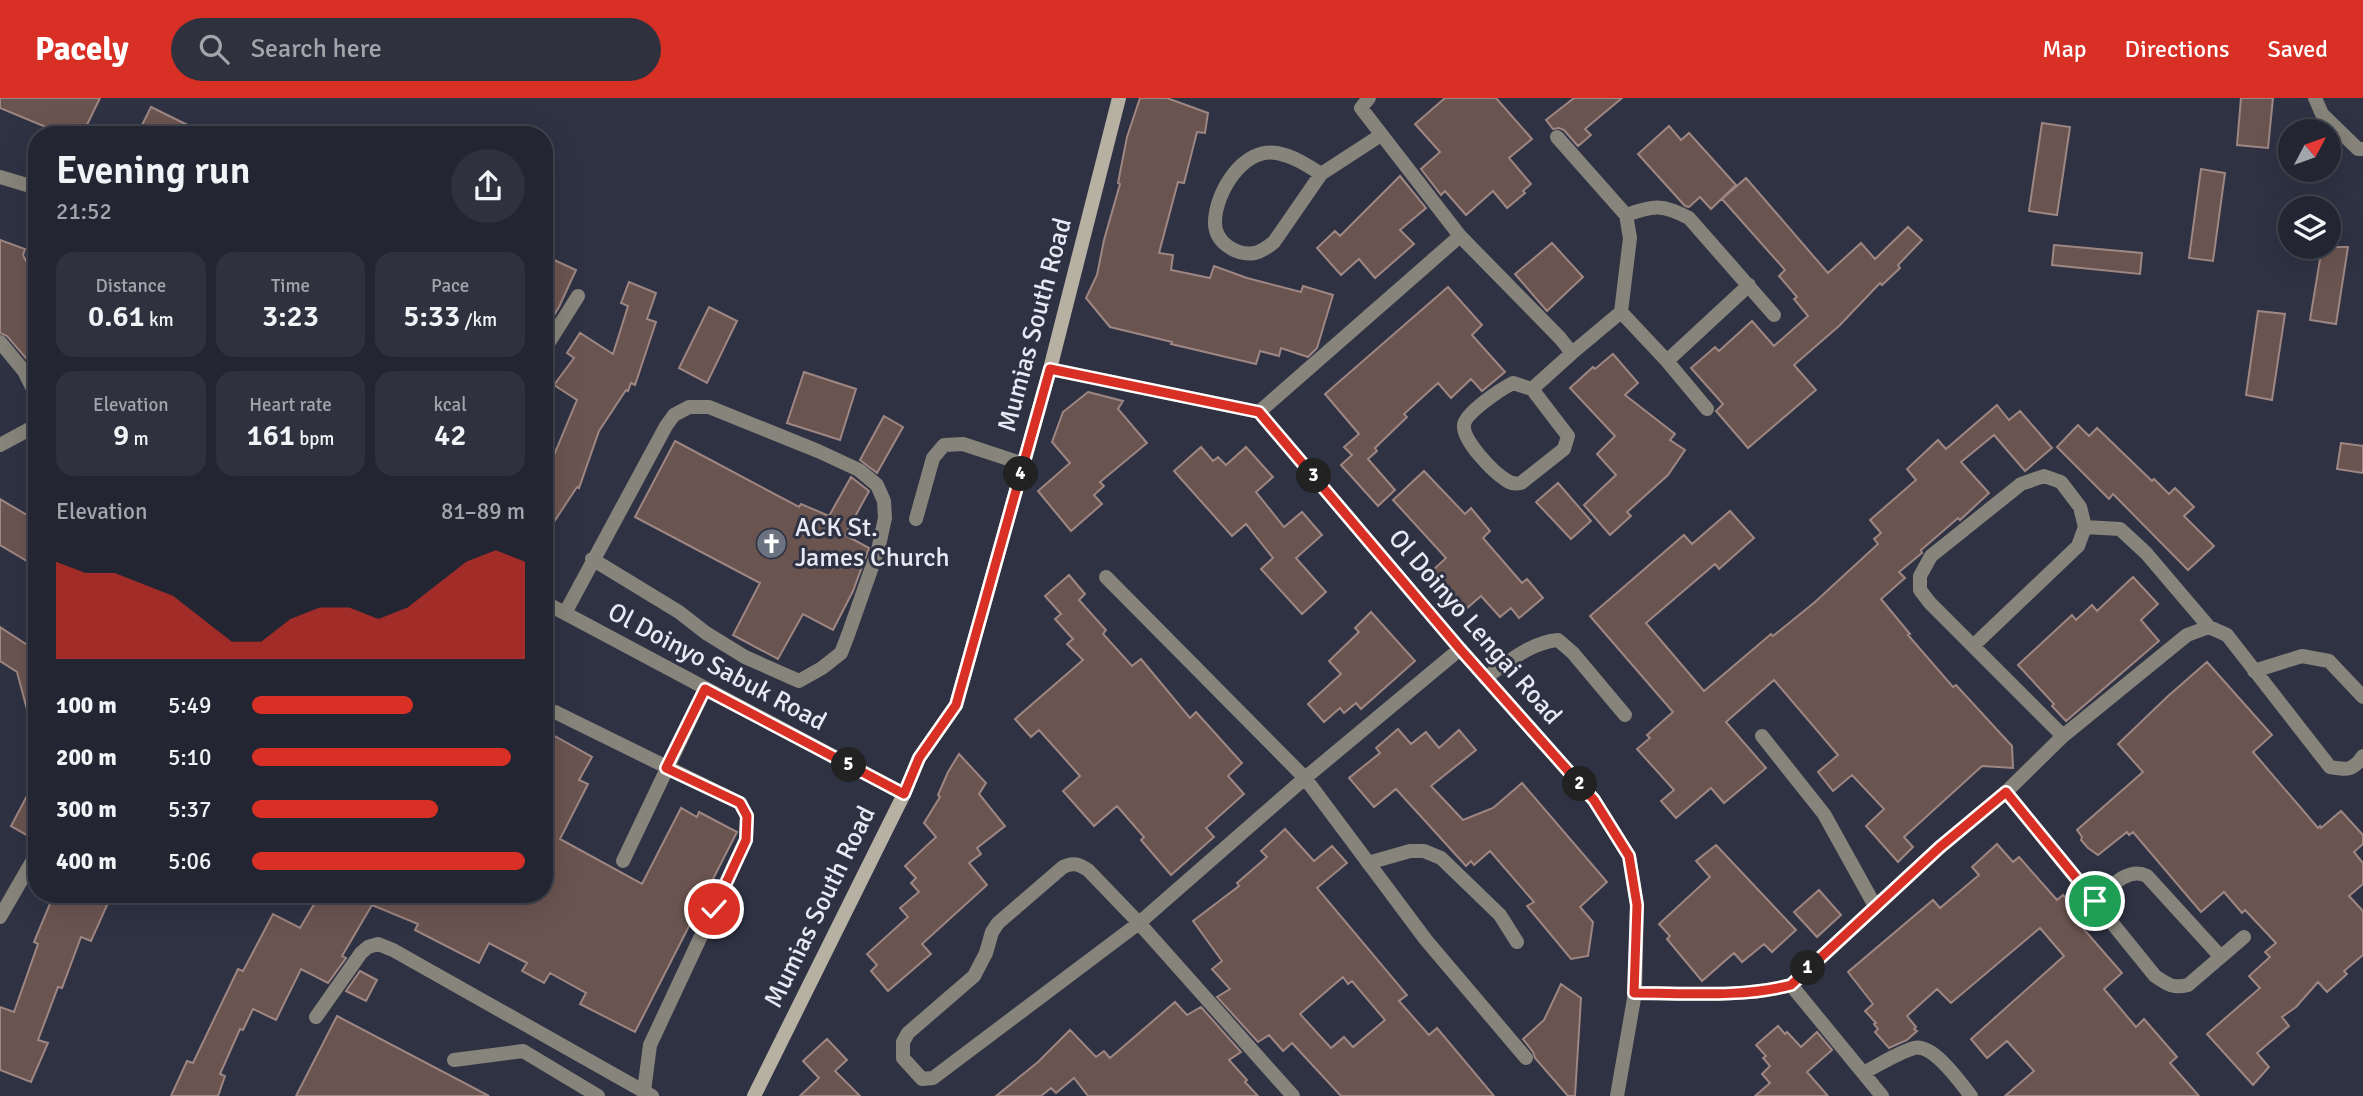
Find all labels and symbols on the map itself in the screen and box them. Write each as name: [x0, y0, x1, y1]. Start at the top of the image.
north arrow: [2278, 119, 2342, 182]
street label: Mumias South Road: [991, 215, 1079, 435]
pin: 4: [1004, 456, 1038, 492]
pin: 3: [1296, 458, 1332, 494]
place label: ACK St. James Church: [795, 512, 950, 574]
street label: Ol Doinyo Lengai Road: [1382, 523, 1568, 731]
church icon: ACK St. James Church: [755, 526, 789, 560]
street label: Ol Doinyo Sabuk Road: [602, 596, 832, 738]
pin: 5: [832, 748, 866, 782]
pin: 2: [1562, 766, 1598, 802]
street label: Mumias South Road: [757, 801, 883, 1013]
pin: [2065, 871, 2125, 931]
pin: [684, 879, 744, 939]
pin: 1: [1790, 950, 1826, 986]

